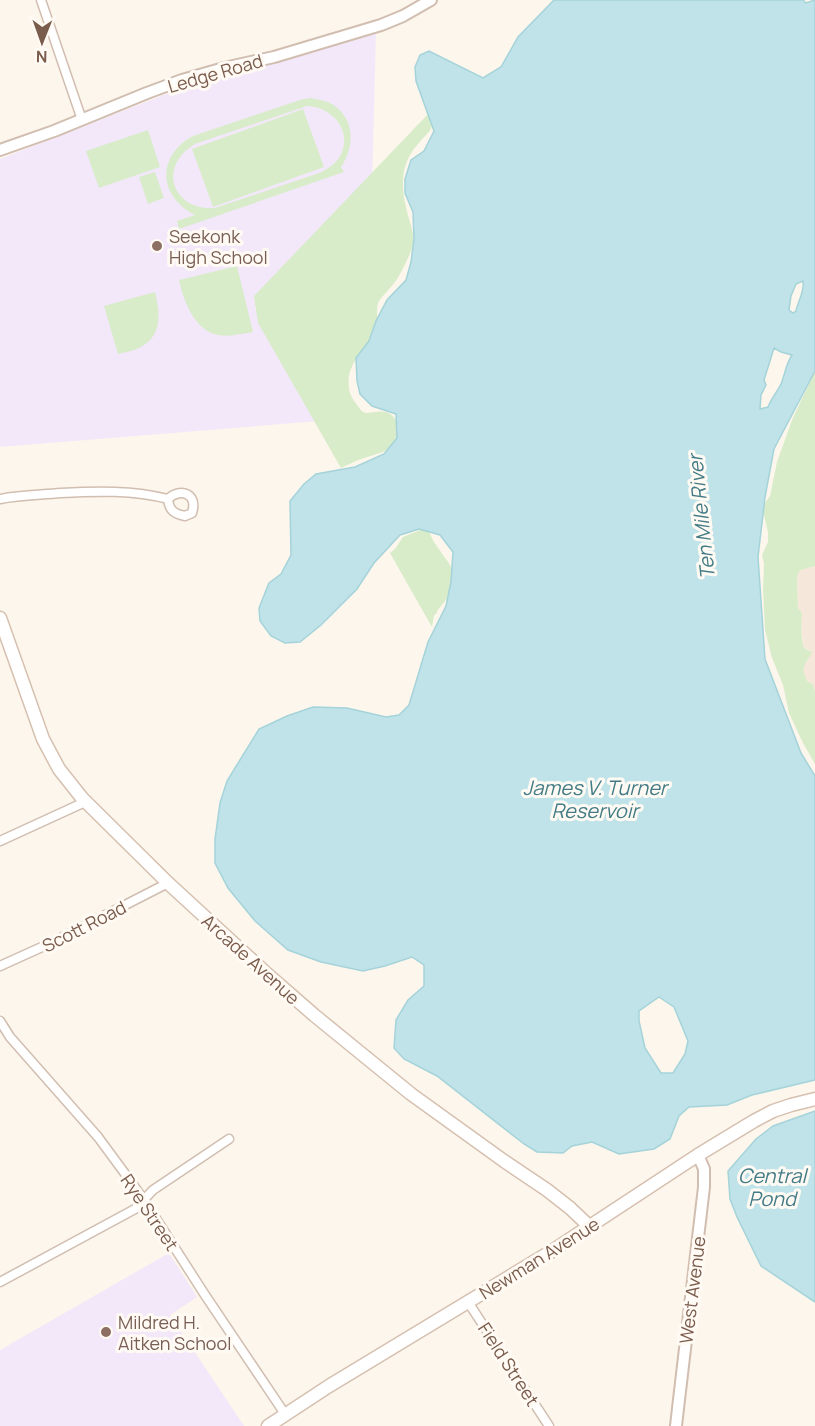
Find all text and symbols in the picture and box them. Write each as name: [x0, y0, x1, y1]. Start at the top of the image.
north arrow: [12, 12, 72, 72]
text: N: [36, 46, 48, 68]
street label: Ledge Road: [165, 48, 265, 98]
place label: Seekonk High School: [169, 224, 268, 269]
marker: Seekonk High School: [150, 239, 164, 253]
water label: Ten Mile River: [681, 450, 721, 581]
water label: James V. Turner Reservoir: [523, 774, 670, 824]
street label: Scott Road: [38, 895, 130, 957]
street label: Arcade Avenue: [197, 909, 305, 1009]
water label: Central Pond: [738, 1162, 808, 1212]
street label: Rye Street: [116, 1169, 184, 1255]
street label: Newman Avenue: [474, 1211, 604, 1305]
street label: West Avenue: [673, 1235, 711, 1345]
place label: Mildred H. Aitken School: [118, 1310, 231, 1355]
street label: Field Street: [473, 1318, 545, 1410]
marker: Mildred H. Aitken School: [99, 1325, 113, 1339]

